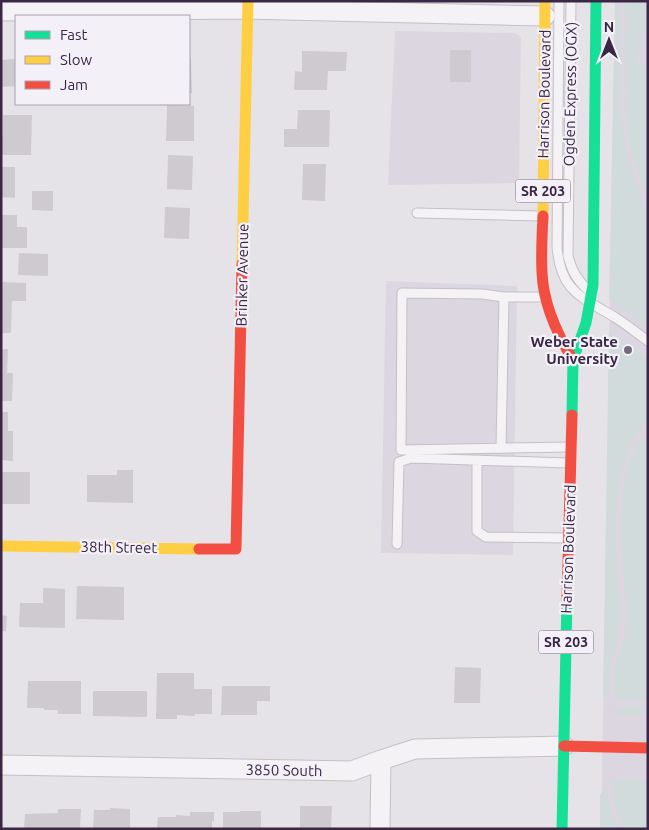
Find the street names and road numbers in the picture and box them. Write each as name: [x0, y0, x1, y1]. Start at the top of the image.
street label: Ogden Express (OGX): [560, 22, 580, 166]
street label: Harrison Boulevard: [534, 29, 554, 159]
road number: SR 203: [516, 180, 570, 202]
street label: Brinker Avenue: [233, 224, 251, 326]
street label: Harrison Boulevard: [557, 484, 579, 614]
street label: 38th Street: [81, 538, 158, 556]
road number: SR 203: [538, 630, 594, 654]
street label: 3850 South: [245, 761, 323, 779]

